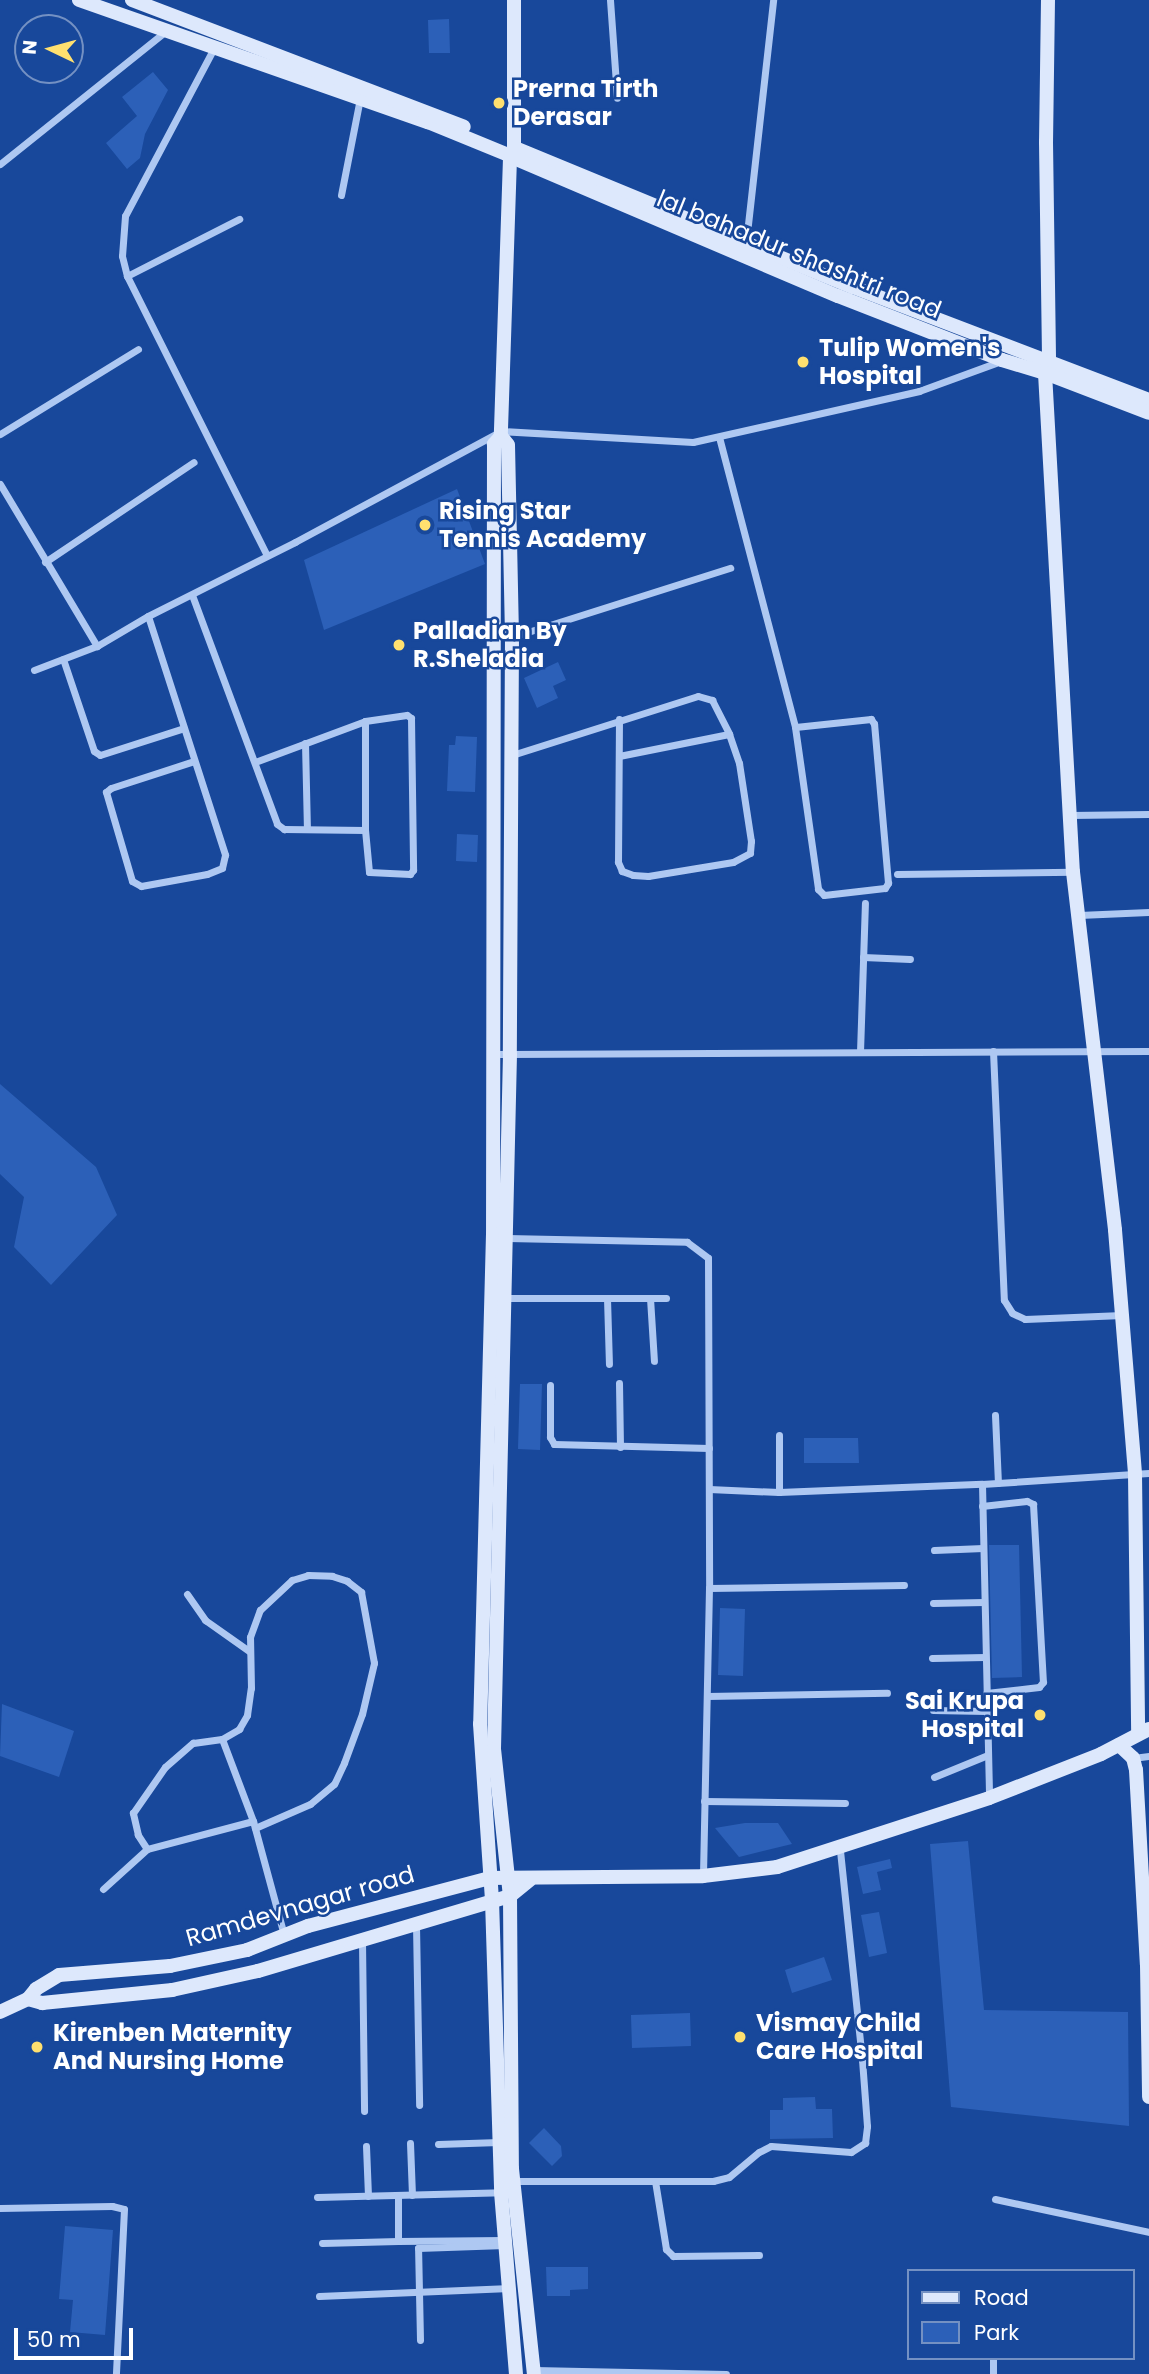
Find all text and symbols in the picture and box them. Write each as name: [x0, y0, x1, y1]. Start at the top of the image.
north arrow: [14, 14, 84, 84]
text: N: [16, 39, 44, 56]
place label: Prerna Tirth Derasar: [513, 75, 658, 131]
marker: Prerna Tirth Derasar: [491, 95, 507, 111]
street label: lal bahadur shashtri road: [653, 184, 945, 324]
place label: Tulip Women's Hospital: [819, 334, 1001, 390]
marker: Tulip Women's Hospital: [793, 352, 813, 372]
place label: Rising Star Tennis Academy: [439, 497, 646, 553]
marker: Rising Star Tennis Academy: [417, 517, 433, 533]
place label: Palladian By R.Sheladia: [413, 617, 567, 673]
marker: Palladian By R.Sheladia: [391, 637, 407, 653]
place label: Sai Krupa Hospital: [905, 1687, 1024, 1743]
marker: Sai Krupa Hospital: [1030, 1705, 1050, 1725]
street label: Ramdevnagar road: [182, 1860, 418, 1952]
place label: Vismay Child Care Hospital: [756, 2009, 923, 2065]
place label: Kirenben Maternity And Nursing Home: [53, 2019, 292, 2075]
marker: Vismay Child Care Hospital: [730, 2027, 750, 2047]
marker: Kirenben Maternity And Nursing Home: [27, 2037, 47, 2057]
legend: [908, 2269, 1135, 2360]
text: Road: [974, 2283, 1029, 2312]
scale bar: [18, 2314, 136, 2358]
text: Park: [974, 2318, 1019, 2347]
text: 50 m: [27, 2325, 81, 2354]

